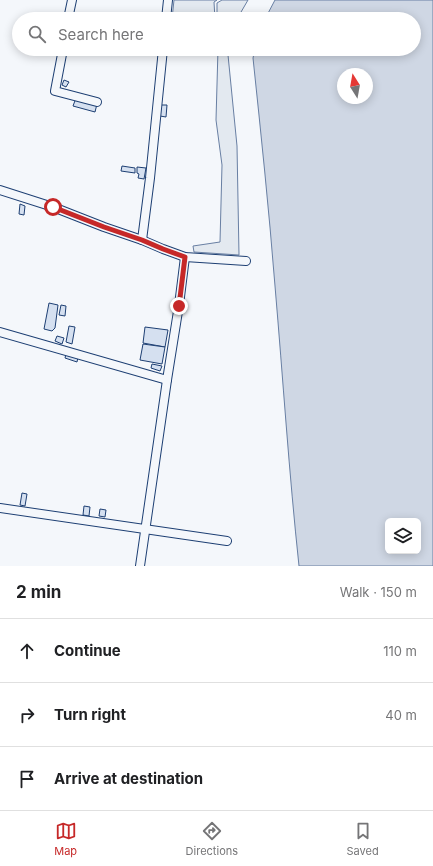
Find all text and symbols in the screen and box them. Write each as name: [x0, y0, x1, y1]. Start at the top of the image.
search box: [12, 12, 421, 56]
icon: search: [26, 23, 48, 45]
text: Search here: [58, 25, 144, 44]
north arrow: [337, 68, 373, 104]
route start: [44, 198, 62, 216]
route end: [170, 297, 188, 315]
map controls: [385, 518, 421, 554]
button: layers: [385, 518, 421, 554]
text: 2 min: [16, 582, 61, 602]
text: Walk · 150 m: [340, 584, 417, 600]
icon: ahead: [16, 640, 38, 662]
text: Continue: [54, 641, 121, 660]
text: 110 m: [383, 643, 417, 659]
icon: right: [16, 704, 38, 726]
text: Turn right: [54, 705, 126, 724]
text: 40 m: [385, 707, 417, 723]
icon: arrive: [16, 768, 38, 790]
text: Arrive at destination: [54, 769, 203, 788]
tab: Map: [54, 820, 77, 858]
tab: Directions: [186, 820, 238, 858]
tab: Saved: [347, 820, 379, 858]

